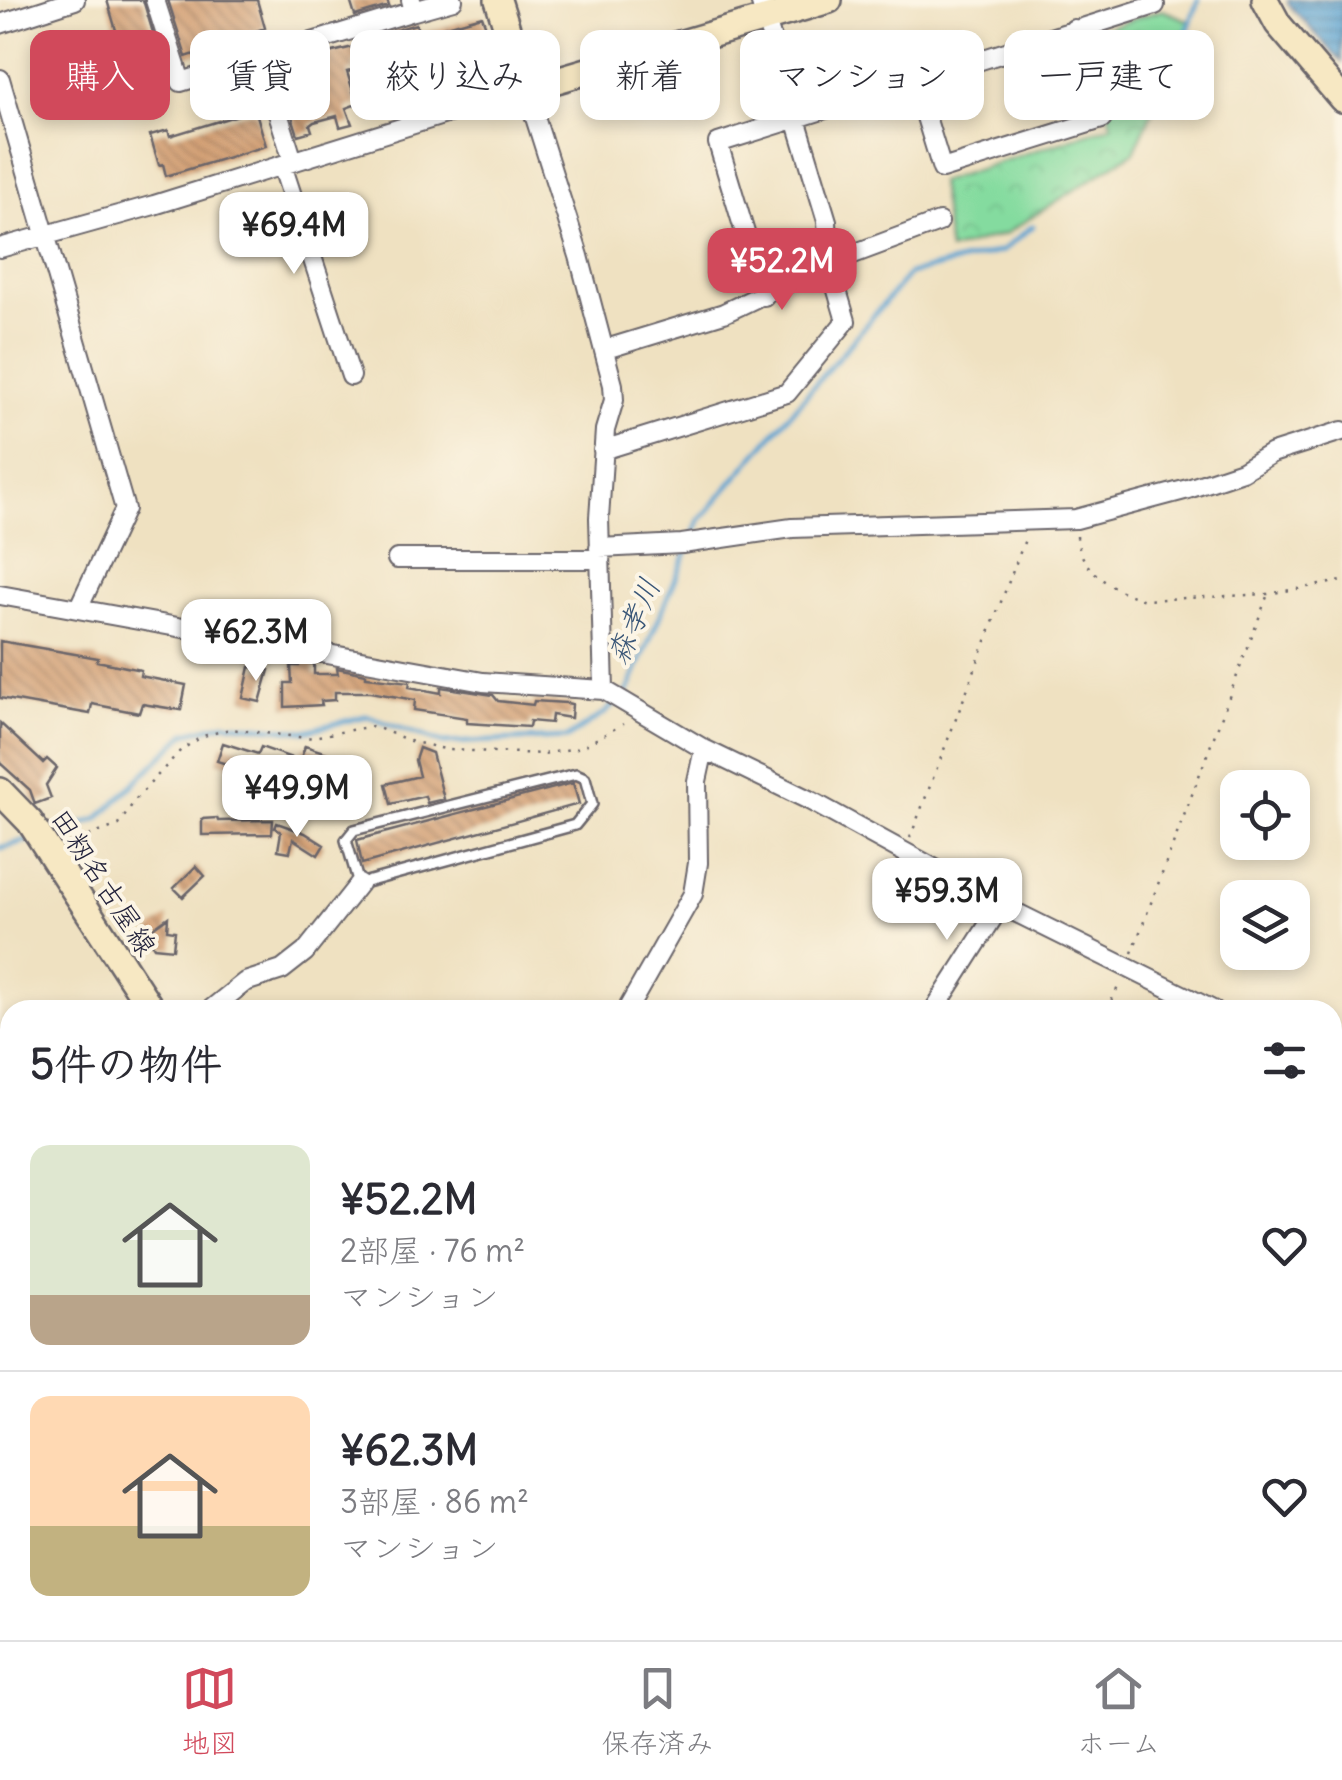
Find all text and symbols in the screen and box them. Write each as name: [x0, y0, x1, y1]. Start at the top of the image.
chip: 購入: [30, 30, 170, 120]
chip: 賃貸: [190, 30, 330, 120]
chip: 絞り込み: [350, 30, 560, 120]
chip: 新着: [580, 30, 720, 120]
chip: マンション: [740, 30, 984, 120]
chip: 一戸建て: [1004, 30, 1214, 120]
pin: ¥69.4M: [213, 192, 375, 277]
text: ¥69.4M: [241, 204, 347, 245]
pin: ¥52.2M: [701, 228, 863, 313]
text: ¥52.2M: [730, 240, 834, 281]
water label: 森孝川: [598, 572, 668, 670]
pin: ¥62.3M: [175, 599, 337, 684]
text: ¥62.3M: [203, 611, 309, 652]
pin: ¥49.9M: [216, 755, 378, 840]
text: ¥49.9M: [244, 767, 350, 808]
map controls: [1220, 770, 1310, 970]
button: locate: [1220, 770, 1310, 860]
street label: 田籾名古屋線: [43, 802, 165, 962]
pin: ¥59.3M: [866, 858, 1028, 943]
text: ¥59.3M: [894, 870, 1000, 911]
button: layers: [1220, 880, 1310, 970]
icon: filters: [1257, 1033, 1312, 1088]
text: 5件の物件: [30, 1038, 222, 1090]
text: ¥52.2M: [340, 1173, 478, 1225]
icon: home: [110, 1185, 230, 1305]
icon: heart: [1257, 1218, 1312, 1273]
text: 2部屋 · 76 m²: [340, 1230, 525, 1271]
text: マンション: [340, 1276, 499, 1317]
text: ¥62.3M: [340, 1424, 478, 1476]
icon: home: [110, 1436, 230, 1556]
icon: heart: [1257, 1469, 1312, 1524]
text: 3部屋 · 86 m²: [340, 1481, 529, 1522]
text: マンション: [340, 1527, 499, 1568]
tab: 地図: [182, 1661, 238, 1761]
tab: 保存済み: [602, 1661, 714, 1761]
tab: ホーム: [1077, 1661, 1160, 1761]

